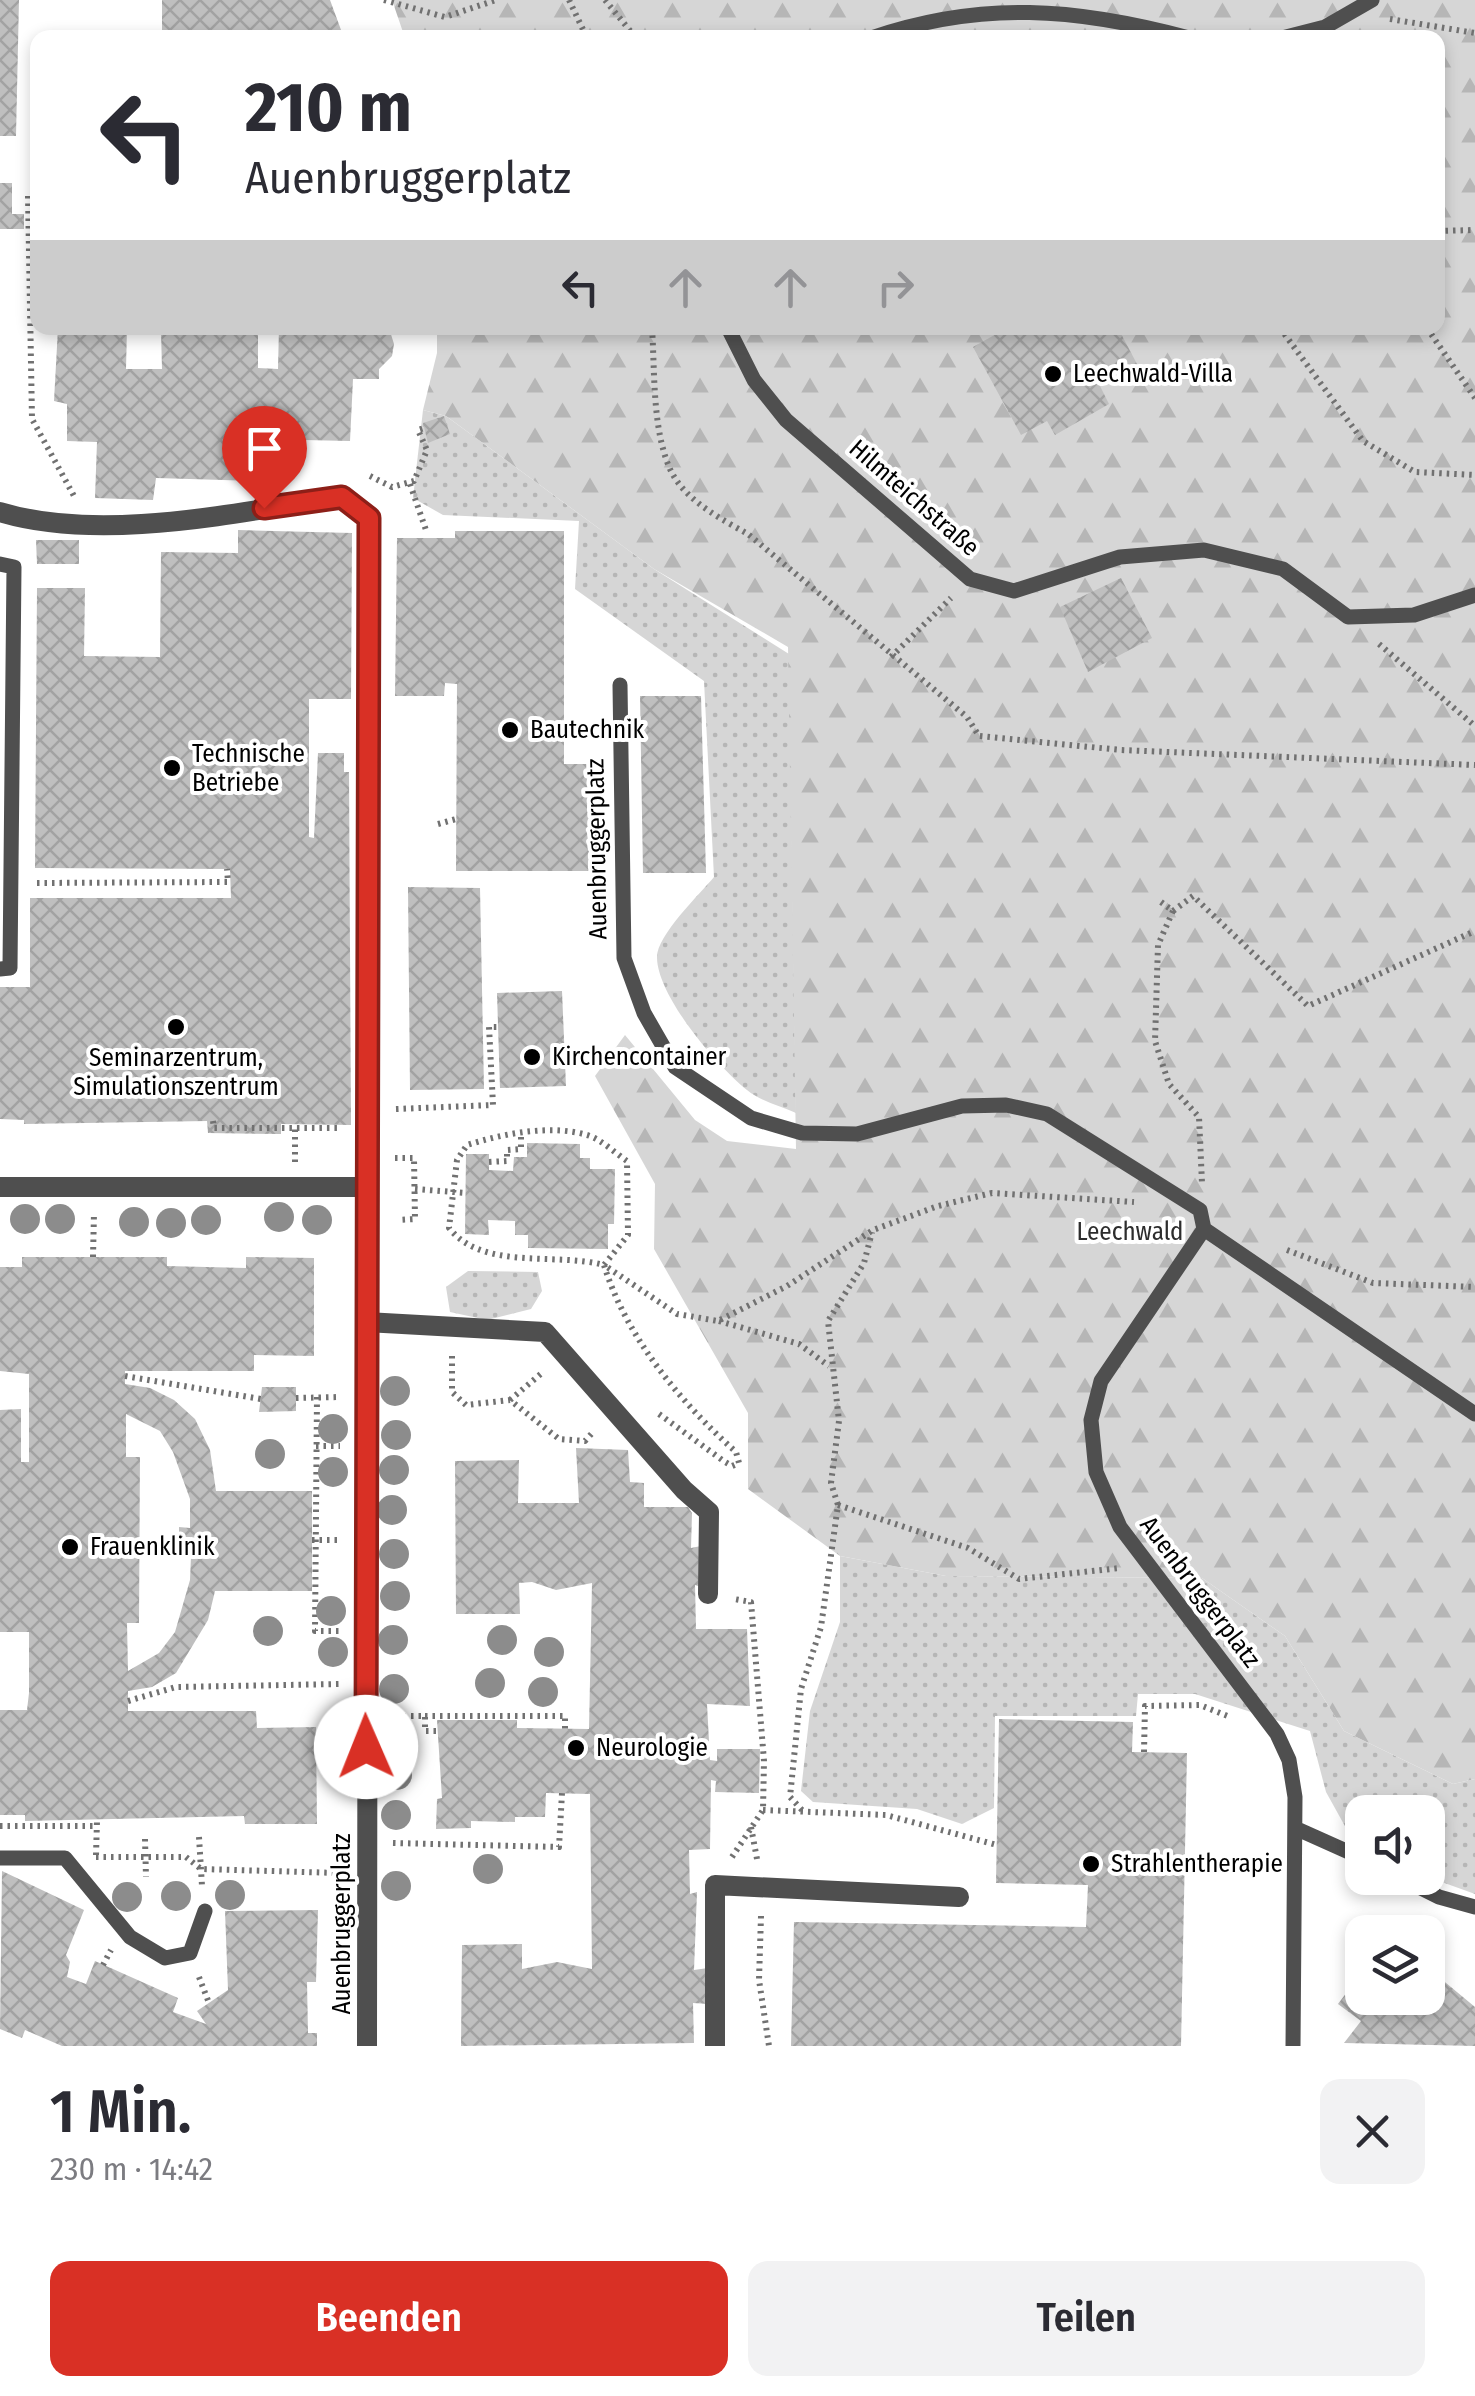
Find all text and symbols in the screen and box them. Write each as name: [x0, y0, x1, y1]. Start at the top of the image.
text: 210 m: [245, 66, 412, 150]
icon: left: [80, 70, 210, 200]
text: Auenbruggerplatz: [245, 151, 571, 205]
icon: left: [553, 260, 608, 315]
icon: ahead: [658, 260, 713, 315]
icon: ahead: [763, 260, 818, 315]
icon: right: [868, 260, 923, 315]
place label: Leechwald-Villa: [1073, 359, 1233, 389]
marker: Leechwald-Villa: [1042, 363, 1064, 385]
pin: [222, 406, 307, 509]
icon: arrive: [237, 421, 292, 476]
street label: Hilmteichstraße: [843, 433, 985, 563]
place label: Bautechnik: [530, 715, 645, 745]
marker: Bautechnik: [499, 719, 521, 741]
place label: Technische Betriebe: [192, 739, 305, 798]
marker: Technische Betriebe: [161, 757, 183, 779]
street label: Auenbruggerplatz: [580, 758, 614, 940]
marker: Seminarzentrum, Simulationszentrum: [165, 1016, 187, 1038]
place label: Kirchencontainer: [552, 1042, 727, 1072]
place label: Seminarzentrum, Simulationszentrum: [73, 1043, 279, 1102]
marker: Kirchencontainer: [521, 1046, 543, 1068]
park label: Leechwald: [1076, 1217, 1184, 1247]
street label: Auenbruggerplatz: [1134, 1511, 1267, 1673]
place label: Frauenklinik: [90, 1532, 215, 1562]
marker: Frauenklinik: [59, 1536, 81, 1558]
position arrow: [314, 1695, 418, 1799]
place label: Neurologie: [596, 1733, 708, 1763]
marker: Neurologie: [565, 1737, 587, 1759]
map controls: [1345, 1795, 1445, 2015]
button: sound: [1345, 1795, 1445, 1895]
street label: Auenbruggerplatz: [327, 1833, 357, 2015]
place label: Strahlentherapie: [1111, 1849, 1283, 1879]
marker: Strahlentherapie: [1080, 1853, 1102, 1875]
button: layers: [1345, 1915, 1445, 2015]
text: 1 Min.: [50, 2076, 191, 2148]
button: close: [1320, 2079, 1425, 2184]
text: 230 m · 14:42: [50, 2150, 213, 2188]
button: Beenden: [50, 2261, 728, 2376]
button: Teilen: [748, 2261, 1425, 2376]

